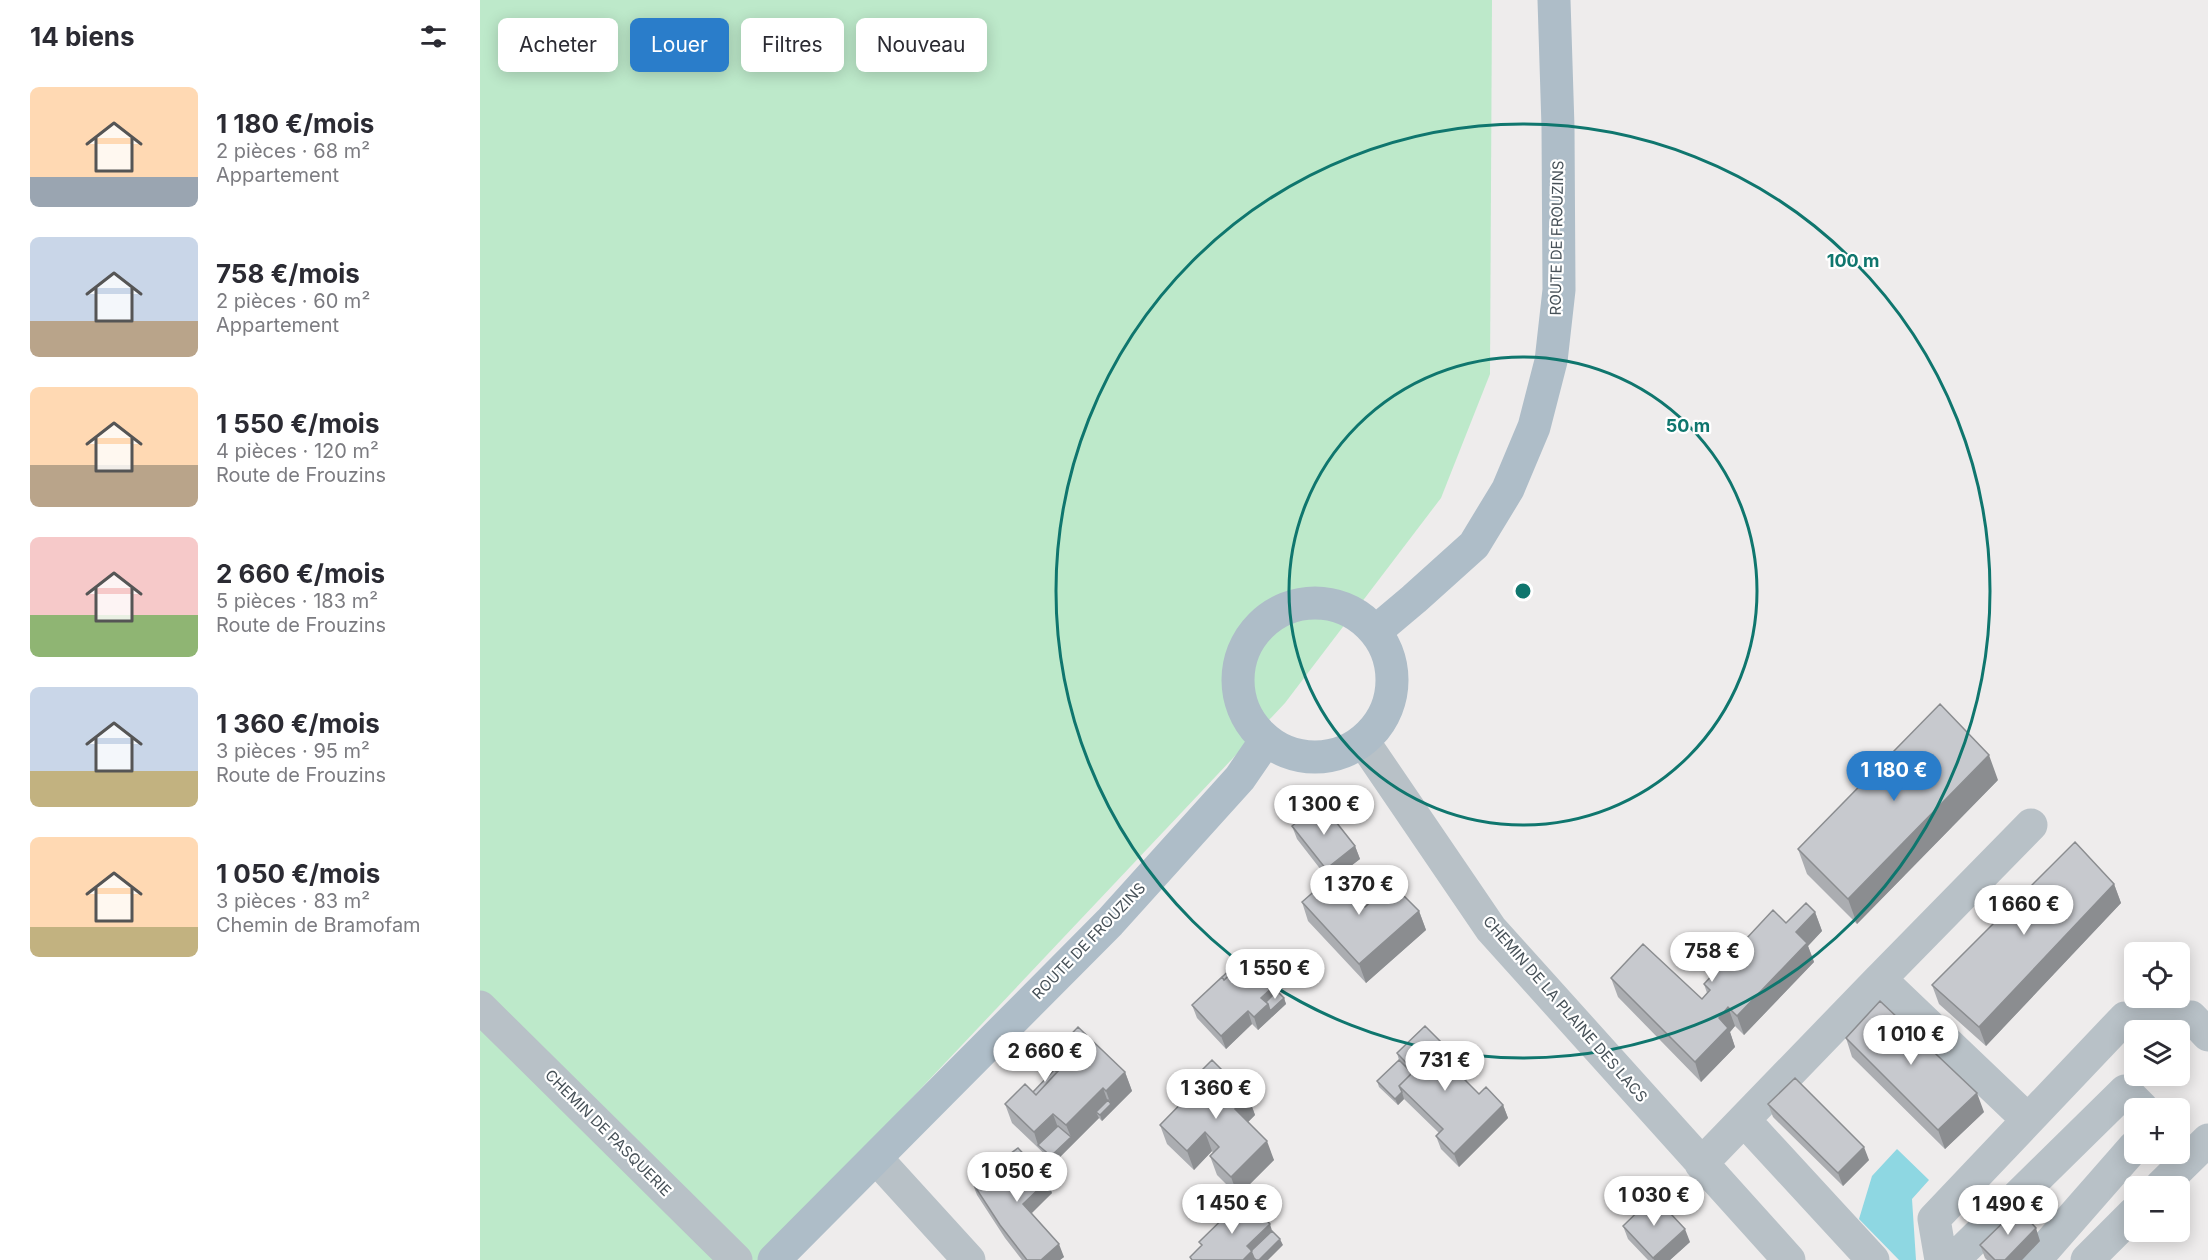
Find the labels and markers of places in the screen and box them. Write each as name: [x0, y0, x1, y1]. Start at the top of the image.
centre of rings: [1513, 581, 1533, 601]
pin: 1 180 €: [1839, 751, 1949, 802]
pin: 1 300 €: [1269, 785, 1379, 836]
pin: 1 370 €: [1304, 865, 1414, 916]
pin: 1 660 €: [1969, 885, 2079, 936]
pin: 758 €: [1670, 932, 1754, 983]
pin: 1 550 €: [1220, 949, 1330, 1000]
pin: 1 010 €: [1856, 1015, 1966, 1066]
pin: 2 660 €: [990, 1032, 1100, 1083]
pin: 731 €: [1403, 1041, 1487, 1092]
pin: 1 360 €: [1161, 1069, 1271, 1120]
pin: 1 050 €: [962, 1152, 1072, 1203]
pin: 1 030 €: [1599, 1176, 1709, 1227]
pin: 1 450 €: [1177, 1184, 1287, 1235]
pin: 1 490 €: [1953, 1185, 2063, 1236]

